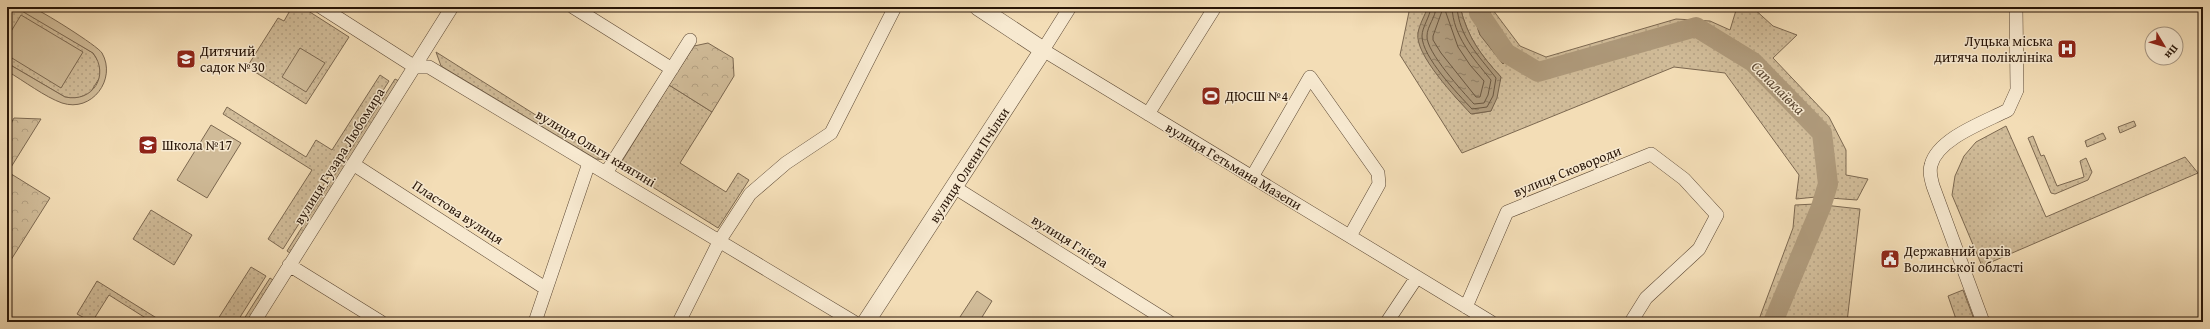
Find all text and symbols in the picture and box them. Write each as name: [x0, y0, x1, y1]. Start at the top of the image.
north arrow: [2144, 26, 2184, 66]
place label: Луцька міська дитяча поліклініка: [1934, 31, 2053, 67]
hospital icon: Луцька міська дитяча поліклініка: [2056, 38, 2078, 60]
place label: Дитячий садок №30: [199, 41, 265, 77]
text: Пн: [2161, 42, 2183, 63]
school or university icon: Дитячий садок №30: [175, 48, 197, 70]
water label: Сапалаївка: [1747, 56, 1810, 119]
street label: вулиця Гузара Любомира: [289, 83, 390, 228]
sports icon: ДЮСШ №4: [1200, 85, 1222, 107]
place label: ДЮСШ №4: [1224, 86, 1289, 106]
street label: вулиця Олени Пчілки: [924, 103, 1014, 227]
street label: вулиця Ольги княгині: [532, 104, 660, 192]
street label: вулиця Гетьмана Мазепи: [1162, 117, 1306, 215]
school or university icon: Школа №17: [137, 134, 159, 156]
place label: Школа №17: [162, 135, 233, 155]
street label: вулиця Сковороди: [1510, 140, 1624, 202]
street label: Пластова вулиця: [408, 175, 508, 249]
street label: вулиця Глієра: [1028, 209, 1112, 273]
place label: Державний архів Волинської області: [1903, 241, 2024, 277]
public building icon: Державний архів Волинської області: [1879, 248, 1901, 270]

